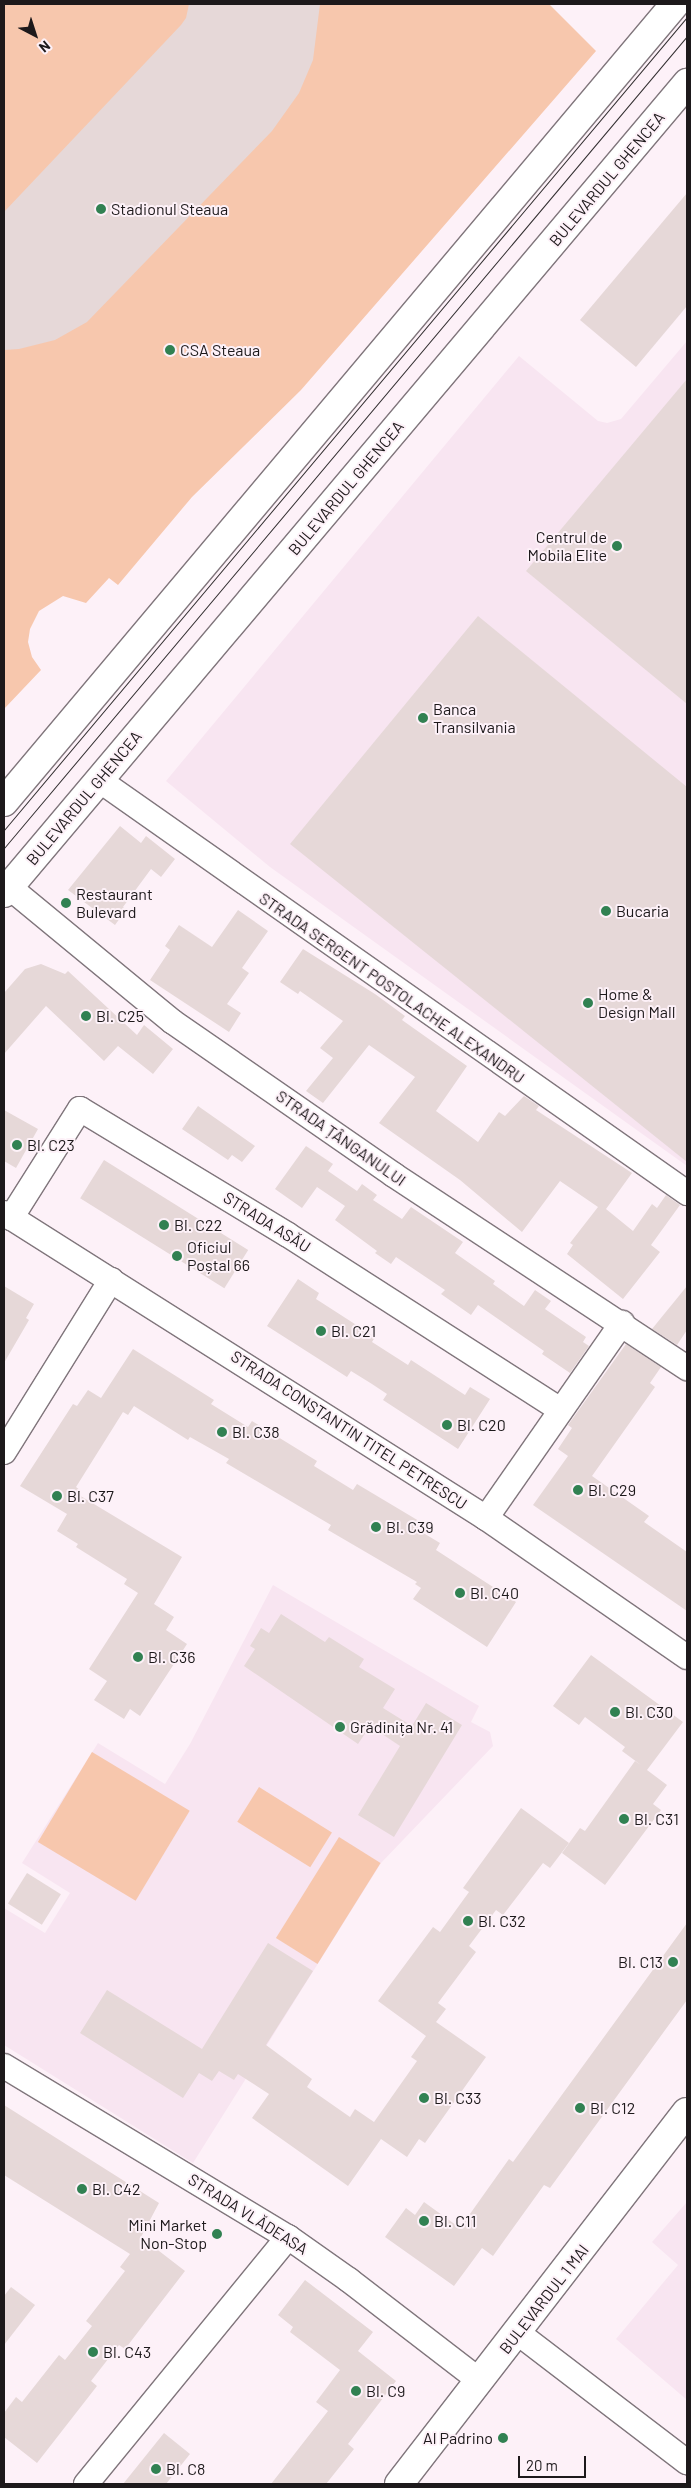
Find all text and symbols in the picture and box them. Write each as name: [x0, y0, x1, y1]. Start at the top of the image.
north arrow: [10, 10, 60, 60]
text: N: [36, 37, 54, 56]
street label: BULEVARDUL GHENCEA: [545, 108, 669, 250]
place label: Stadionul Steaua: [111, 199, 228, 219]
marker: Stadionul Steaua: [95, 203, 107, 215]
place label: CSA Steaua: [180, 340, 260, 360]
marker: CSA Steaua: [164, 344, 176, 356]
street label: BULEVARDUL GHENCEA: [284, 417, 408, 559]
place label: Centrul de Mobila Elite: [527, 527, 607, 565]
marker: Centrul de Mobila Elite: [611, 540, 623, 552]
place label: Banca Transilvania: [433, 699, 516, 737]
marker: Banca Transilvania: [417, 712, 429, 724]
street label: BULEVARDUL GHENCEA: [22, 727, 146, 869]
place label: Restaurant Bulevard: [76, 884, 153, 922]
street label: STRADA SERGENT POSTOLACHE ALEXANDRU: [256, 889, 528, 1087]
marker: Restaurant Bulevard: [60, 897, 72, 909]
place label: Bucaria: [616, 901, 669, 921]
marker: Bucaria: [600, 905, 612, 917]
place label: Home & Design Mall: [598, 984, 675, 1022]
marker: Home & Design Mall: [582, 997, 594, 1009]
place label: Bl. C25: [96, 1006, 144, 1026]
marker: Bl. C25: [80, 1010, 92, 1022]
street label: STRADA ȚÂNGANULUI: [273, 1086, 409, 1190]
place label: Bl. C23: [27, 1135, 75, 1155]
marker: Bl. C23: [11, 1139, 23, 1151]
street label: STRADA ASĂU: [220, 1188, 314, 1256]
place label: Bl. C22: [174, 1215, 222, 1235]
marker: Bl. C22: [158, 1219, 170, 1231]
place label: Oficiul Poștal 66: [187, 1237, 250, 1275]
marker: Oficiul Poștal 66: [171, 1250, 183, 1262]
place label: Bl. C21: [331, 1321, 376, 1341]
marker: Bl. C21: [315, 1325, 327, 1337]
street label: STRADA CONSTANTIN TITEL PETRESCU: [227, 1346, 471, 1514]
place label: Bl. C20: [457, 1415, 506, 1435]
marker: Bl. C20: [441, 1419, 453, 1431]
place label: Bl. C38: [232, 1422, 280, 1442]
marker: Bl. C38: [216, 1426, 228, 1438]
place label: Bl. C29: [588, 1480, 636, 1500]
marker: Bl. C29: [572, 1484, 584, 1496]
place label: Bl. C37: [67, 1486, 114, 1506]
marker: Bl. C37: [51, 1490, 63, 1502]
place label: Bl. C39: [386, 1517, 434, 1537]
marker: Bl. C39: [370, 1521, 382, 1533]
place label: Bl. C40: [470, 1583, 519, 1603]
marker: Bl. C40: [454, 1587, 466, 1599]
place label: Bl. C36: [148, 1647, 196, 1667]
marker: Bl. C36: [132, 1651, 144, 1663]
place label: Bl. C30: [625, 1702, 673, 1722]
marker: Bl. C30: [609, 1706, 621, 1718]
place label: Grădinița Nr. 41: [350, 1717, 453, 1737]
marker: Grădinița Nr. 41: [334, 1721, 346, 1733]
place label: Bl. C31: [634, 1809, 679, 1829]
marker: Bl. C31: [618, 1813, 630, 1825]
place label: Bl. C32: [478, 1911, 526, 1931]
marker: Bl. C32: [462, 1915, 474, 1927]
place label: Bl. C13: [618, 1952, 663, 1972]
marker: Bl. C13: [667, 1956, 679, 1968]
place label: Bl. C33: [434, 2088, 482, 2108]
marker: Bl. C33: [418, 2092, 430, 2104]
place label: Bl. C12: [590, 2098, 635, 2118]
marker: Bl. C12: [574, 2102, 586, 2114]
street label: STRADA VLĂDEASA: [185, 2169, 311, 2259]
place label: Bl. C42: [92, 2179, 140, 2199]
marker: Bl. C42: [76, 2183, 88, 2195]
place label: Bl. C11: [434, 2211, 476, 2231]
place label: Mini Market Non-Stop: [128, 2215, 207, 2253]
marker: Bl. C11: [418, 2215, 430, 2227]
marker: Mini Market Non-Stop: [211, 2228, 223, 2240]
street label: BULEVARDUL 1 MAI: [495, 2241, 593, 2357]
place label: Bl. C43: [103, 2342, 151, 2362]
marker: Bl. C43: [87, 2346, 99, 2358]
place label: Bl. C9: [366, 2381, 405, 2401]
marker: Bl. C9: [350, 2385, 362, 2397]
place label: Al Padrino: [423, 2428, 493, 2448]
marker: Al Padrino: [497, 2432, 509, 2444]
scale bar: [521, 2446, 588, 2478]
text: 20 m: [526, 2456, 558, 2474]
place label: Bl. C8: [166, 2459, 205, 2479]
marker: Bl. C8: [150, 2463, 162, 2475]

